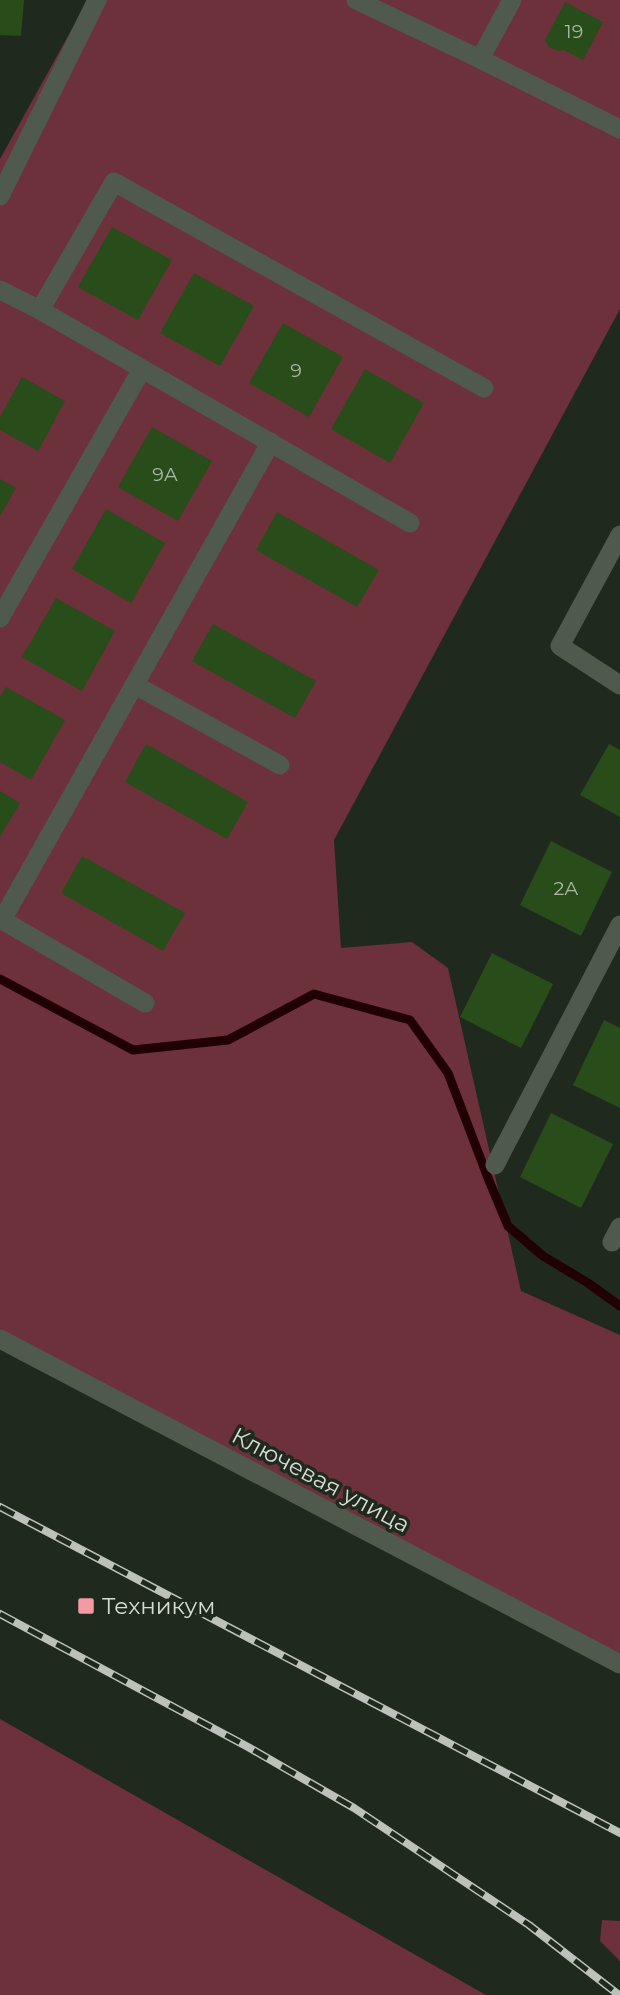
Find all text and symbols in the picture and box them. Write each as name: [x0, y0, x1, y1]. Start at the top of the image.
house number: 19: [565, 20, 583, 43]
house number: 9: [290, 359, 302, 382]
house number: 9А: [152, 463, 178, 486]
house number: 2А: [554, 877, 578, 900]
street label: Ключевая улица: [227, 1421, 415, 1539]
place label: Техникум: [102, 1592, 215, 1620]
marker: Техникум: [76, 1596, 96, 1616]

